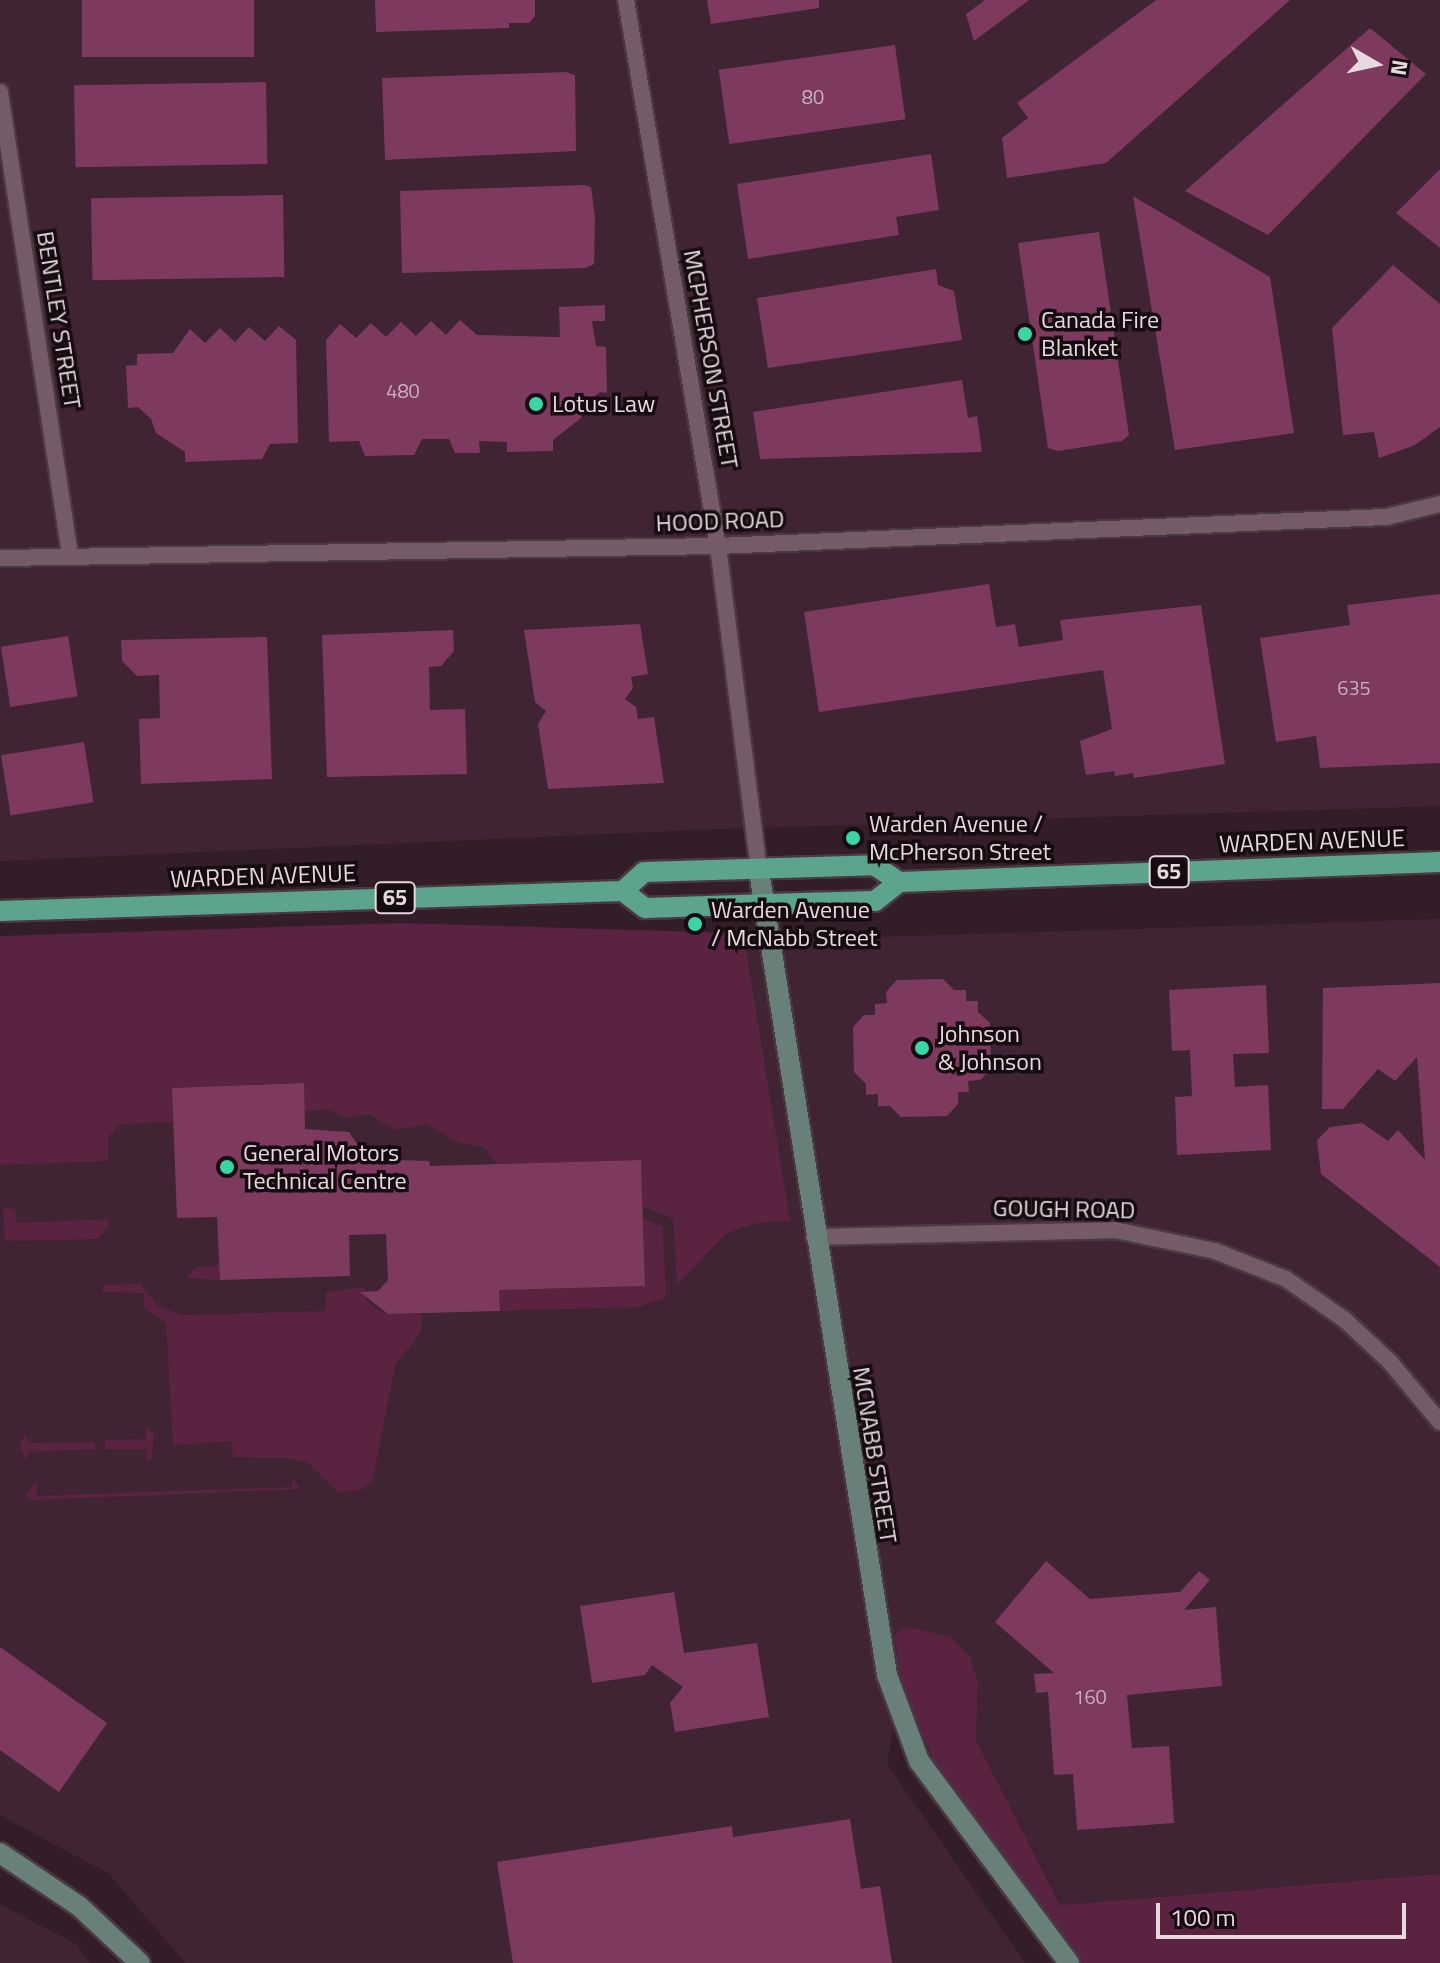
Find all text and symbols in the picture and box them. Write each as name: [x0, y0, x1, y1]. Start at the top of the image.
north arrow: [1336, 24, 1416, 104]
text: N: [1382, 58, 1418, 78]
house number: 80: [802, 84, 824, 108]
street label: BENTLEY STREET: [31, 229, 87, 411]
street label: MCPHERSON STREET: [678, 247, 744, 471]
place label: Canada Fire Blanket: [1041, 306, 1159, 362]
marker: Canada Fire Blanket: [1016, 325, 1034, 343]
house number: 480: [386, 378, 420, 402]
place label: Lotus Law: [552, 390, 655, 418]
marker: Lotus Law: [527, 395, 545, 413]
street label: HOOD ROAD: [655, 504, 785, 538]
house number: 635: [1337, 675, 1371, 699]
place label: Warden Avenue / McPherson Street: [869, 810, 1051, 866]
street label: WARDEN AVENUE: [1219, 823, 1405, 859]
marker: Warden Avenue / McPherson Street: [844, 829, 862, 847]
road number: 65: [1147, 854, 1191, 890]
street label: WARDEN AVENUE: [170, 858, 356, 894]
road number: 65: [373, 880, 417, 916]
place label: Warden Avenue / McNabb Street: [711, 896, 877, 952]
marker: Warden Avenue / McNabb Street: [686, 915, 704, 933]
place label: Johnson & Johnson: [938, 1020, 1042, 1076]
marker: Johnson & Johnson: [913, 1039, 931, 1057]
place label: General Motors Technical Centre: [243, 1139, 407, 1195]
marker: General Motors Technical Centre: [218, 1158, 236, 1176]
street label: GOUGH ROAD: [993, 1193, 1135, 1225]
street label: MCNABB STREET: [847, 1365, 903, 1545]
house number: 160: [1073, 1684, 1107, 1708]
scale bar: [1160, 1887, 1410, 1937]
text: 100 m: [1170, 1899, 1236, 1935]

